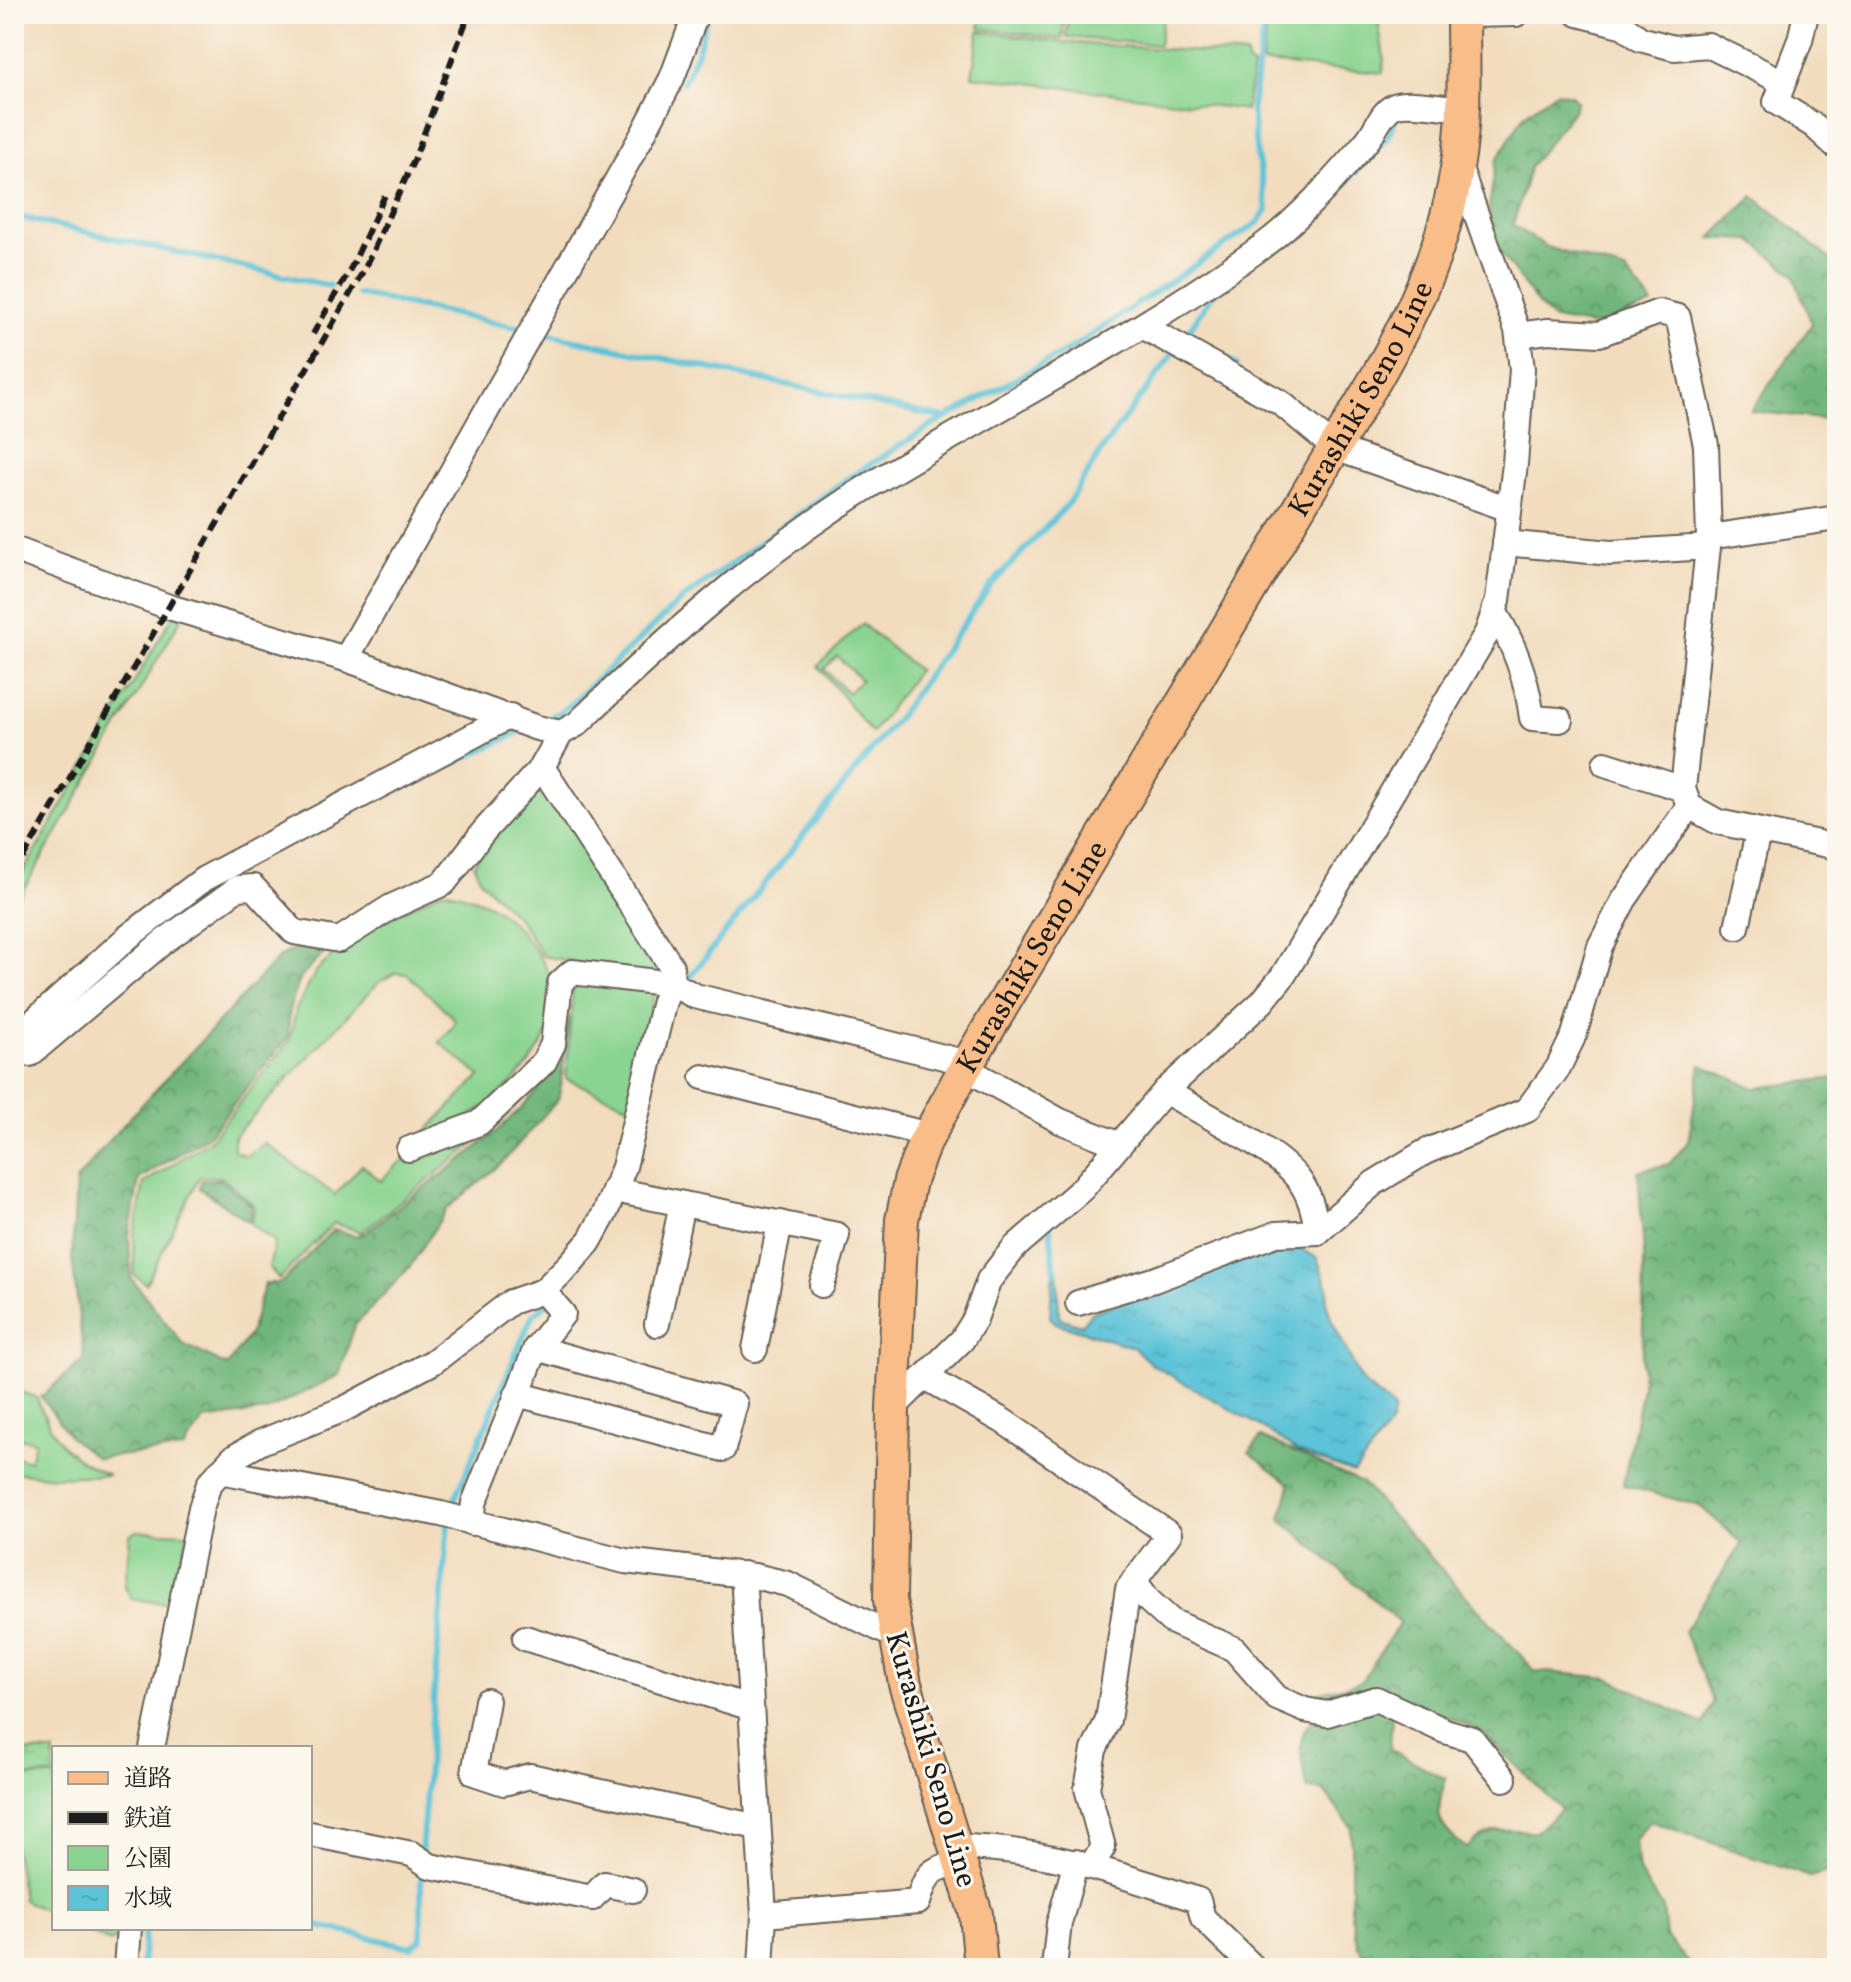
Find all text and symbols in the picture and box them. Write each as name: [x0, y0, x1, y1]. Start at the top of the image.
street label: Kurashiki Seno Line: [1279, 275, 1445, 525]
street label: Kurashiki Seno Line: [947, 833, 1119, 1082]
street label: Kurashiki Seno Line: [873, 1627, 987, 1892]
legend: [52, 1746, 312, 1930]
text: 道路: [124, 1763, 172, 1797]
text: 鉄道: [124, 1803, 172, 1837]
text: 公園: [124, 1843, 172, 1877]
text: 水域: [124, 1883, 172, 1917]

